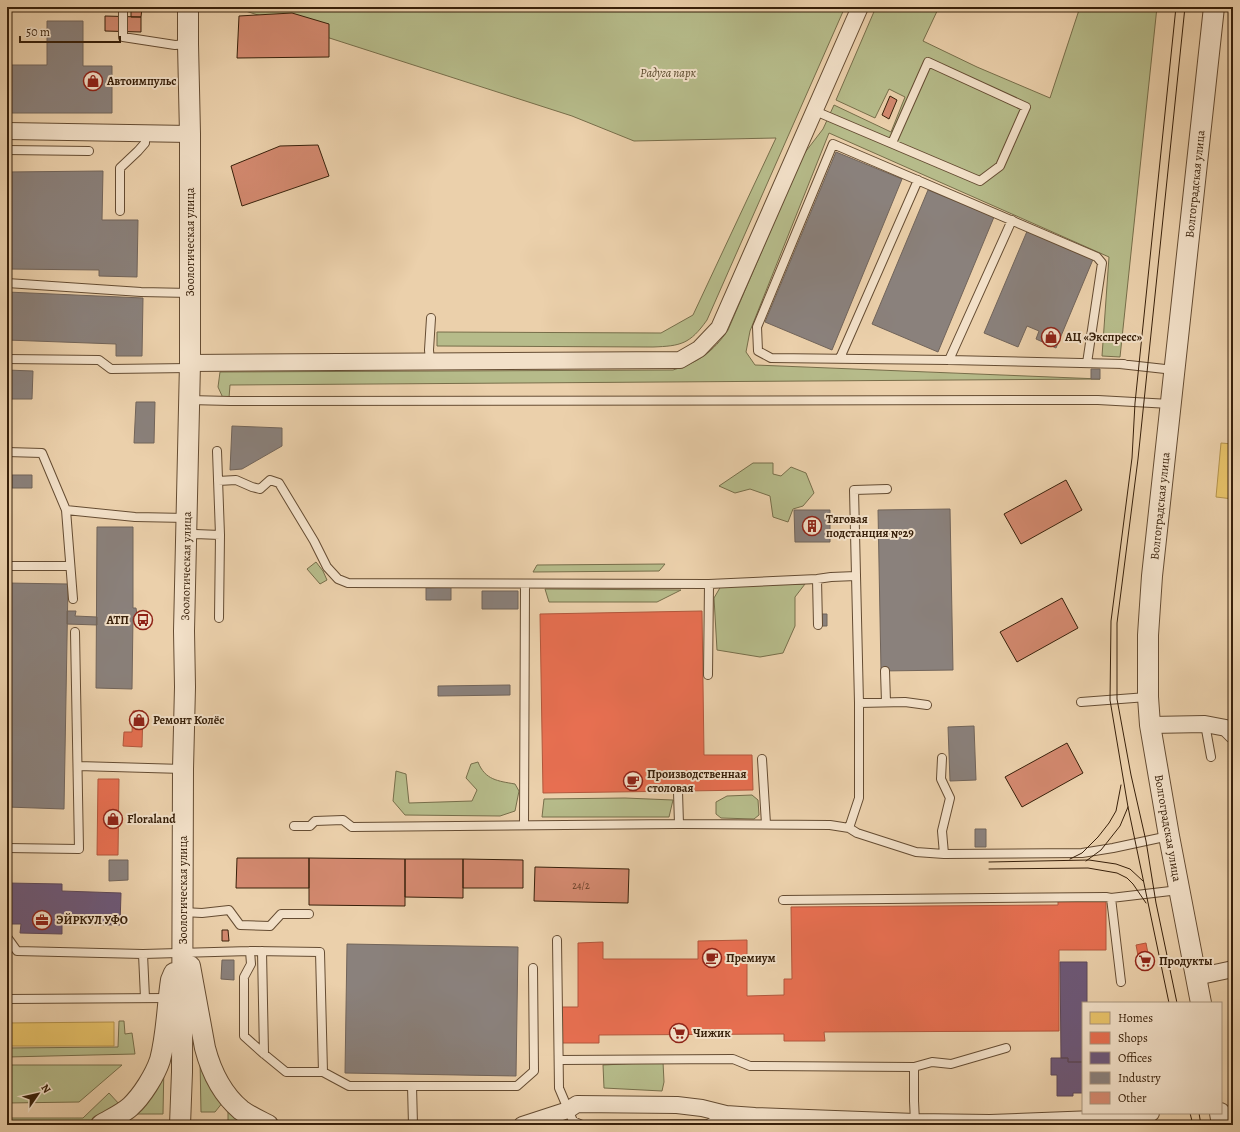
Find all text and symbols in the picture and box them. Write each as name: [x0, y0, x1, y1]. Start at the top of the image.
scale bar: [20, 18, 120, 44]
text: 50 m: [26, 24, 50, 40]
park label: Радуга парк: [640, 65, 696, 81]
shop icon: Автоимпульс: [82, 70, 104, 92]
place label: Автоимпульс: [106, 73, 176, 89]
street label: Волгоградская улица: [1181, 129, 1209, 239]
street label: Зоологическая улица: [182, 187, 198, 297]
shop icon: АЦ «Экспресс»: [1040, 326, 1062, 348]
place label: АЦ «Экспресс»: [1064, 329, 1143, 345]
street label: Волгоградская улица: [1146, 451, 1174, 561]
street label: Зоологическая улица: [177, 511, 195, 621]
place label: Тяговая подстанция №29: [826, 511, 914, 541]
building icon: Тяговая подстанция №29: [801, 515, 823, 537]
bus stop icon: АТП: [132, 609, 154, 631]
place label: АТП: [105, 612, 129, 628]
shop icon: Ремонт Колёс: [128, 709, 150, 731]
place label: Ремонт Колёс: [153, 712, 224, 728]
place label: Производственная столовая: [647, 766, 747, 796]
cafe icon: Производственная столовая: [622, 770, 644, 792]
street label: Волгоградская улица: [1151, 773, 1185, 883]
shop icon: Floraland: [102, 808, 124, 830]
place label: Floraland: [127, 811, 176, 827]
street label: Зоологическая улица: [175, 835, 191, 945]
house number: 24/2: [572, 879, 590, 892]
office icon: ЭЙРКУЛ УФО: [31, 909, 53, 931]
place label: ЭЙРКУЛ УФО: [56, 912, 128, 928]
cafe icon: Премиум: [701, 947, 723, 969]
place label: Премиум: [726, 950, 776, 966]
supermarket icon: Продукты: [1134, 950, 1156, 972]
place label: Продукты: [1159, 953, 1212, 969]
legend: [1082, 1002, 1222, 1114]
text: Homes: [1118, 1010, 1153, 1026]
supermarket icon: Чижик: [668, 1022, 690, 1044]
place label: Чижик: [693, 1025, 731, 1041]
text: Shops: [1118, 1030, 1148, 1046]
text: Offices: [1118, 1050, 1152, 1066]
text: Industry: [1118, 1070, 1161, 1086]
north arrow: [18, 1074, 58, 1114]
text: N: [37, 1081, 54, 1096]
text: Other: [1118, 1090, 1147, 1106]

